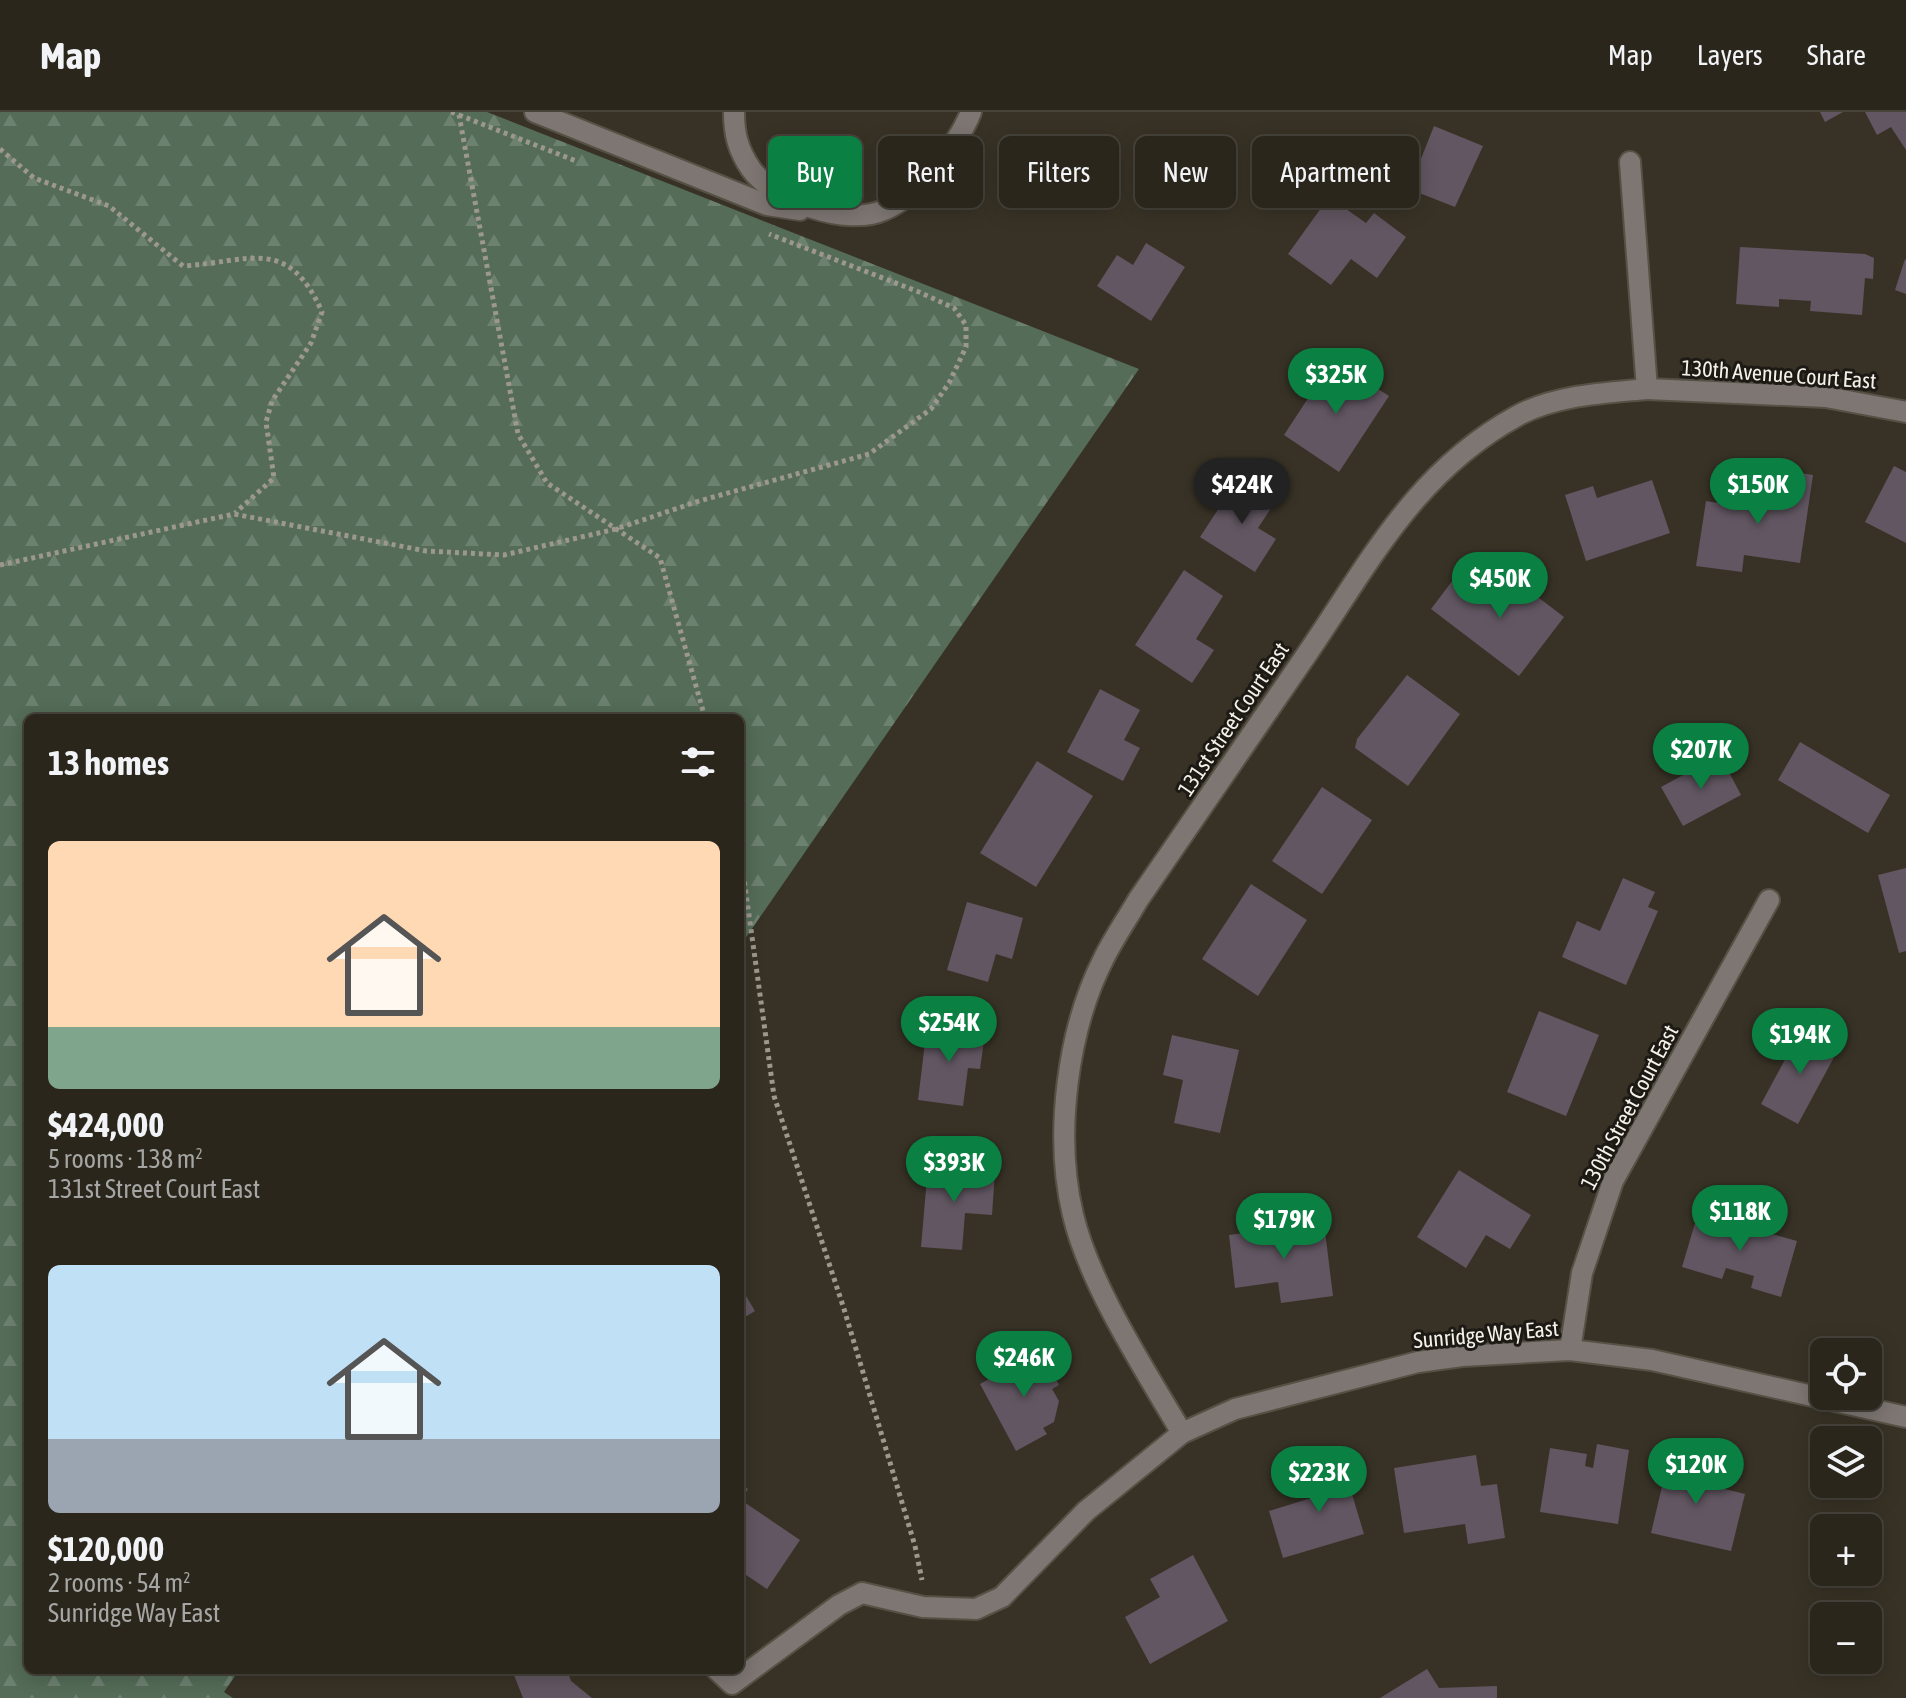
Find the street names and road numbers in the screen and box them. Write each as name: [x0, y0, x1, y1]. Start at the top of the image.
street label: 130th Avenue Court East: [1681, 354, 1877, 394]
street label: 131st Street Court East: [1172, 637, 1294, 801]
street label: 130th Street Court East: [1575, 1020, 1683, 1194]
street label: Sunridge Way East: [1412, 1315, 1560, 1353]

